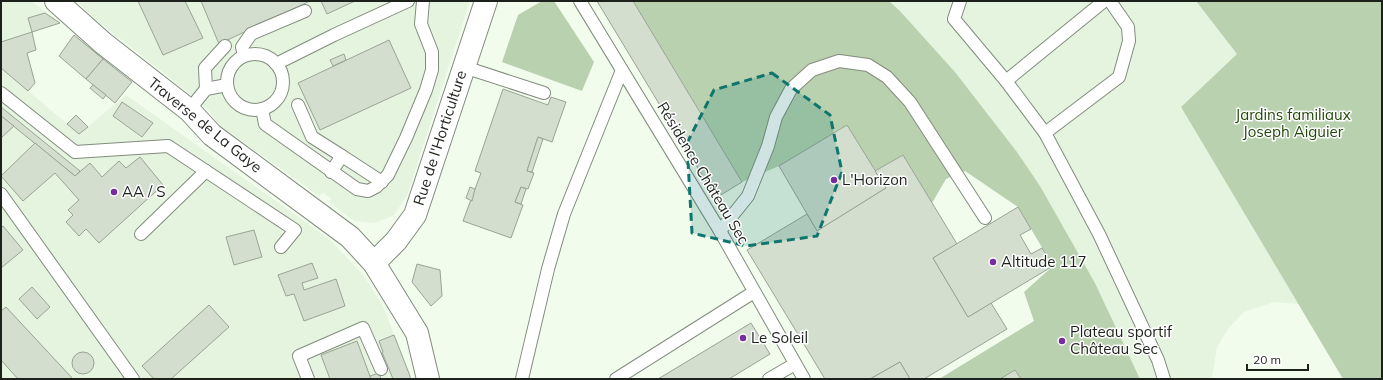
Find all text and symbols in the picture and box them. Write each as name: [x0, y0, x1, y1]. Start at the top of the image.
street label: Rue de l'Horticulture: [409, 68, 470, 208]
street label: Traverse de La Gaye: [144, 73, 266, 176]
street label: Résidence Château Sec: [653, 98, 753, 247]
park label: Jardins familiaux Joseph Aiguier: [1235, 105, 1351, 141]
place label: L'Horizon: [842, 170, 908, 189]
marker: L'Horizon: [829, 175, 839, 185]
place label: AA / S: [122, 182, 166, 201]
marker: AA / S: [109, 187, 119, 197]
place label: Altitude 117: [1001, 252, 1086, 271]
marker: Altitude 117: [988, 257, 998, 267]
place label: Plateau sportif Château Sec: [1070, 322, 1173, 358]
place label: Le Soleil: [751, 328, 808, 347]
marker: Le Soleil: [738, 333, 748, 343]
marker: Plateau sportif Château Sec: [1057, 336, 1067, 346]
scale bar: [1247, 346, 1308, 372]
text: 20 m: [1253, 352, 1281, 367]

